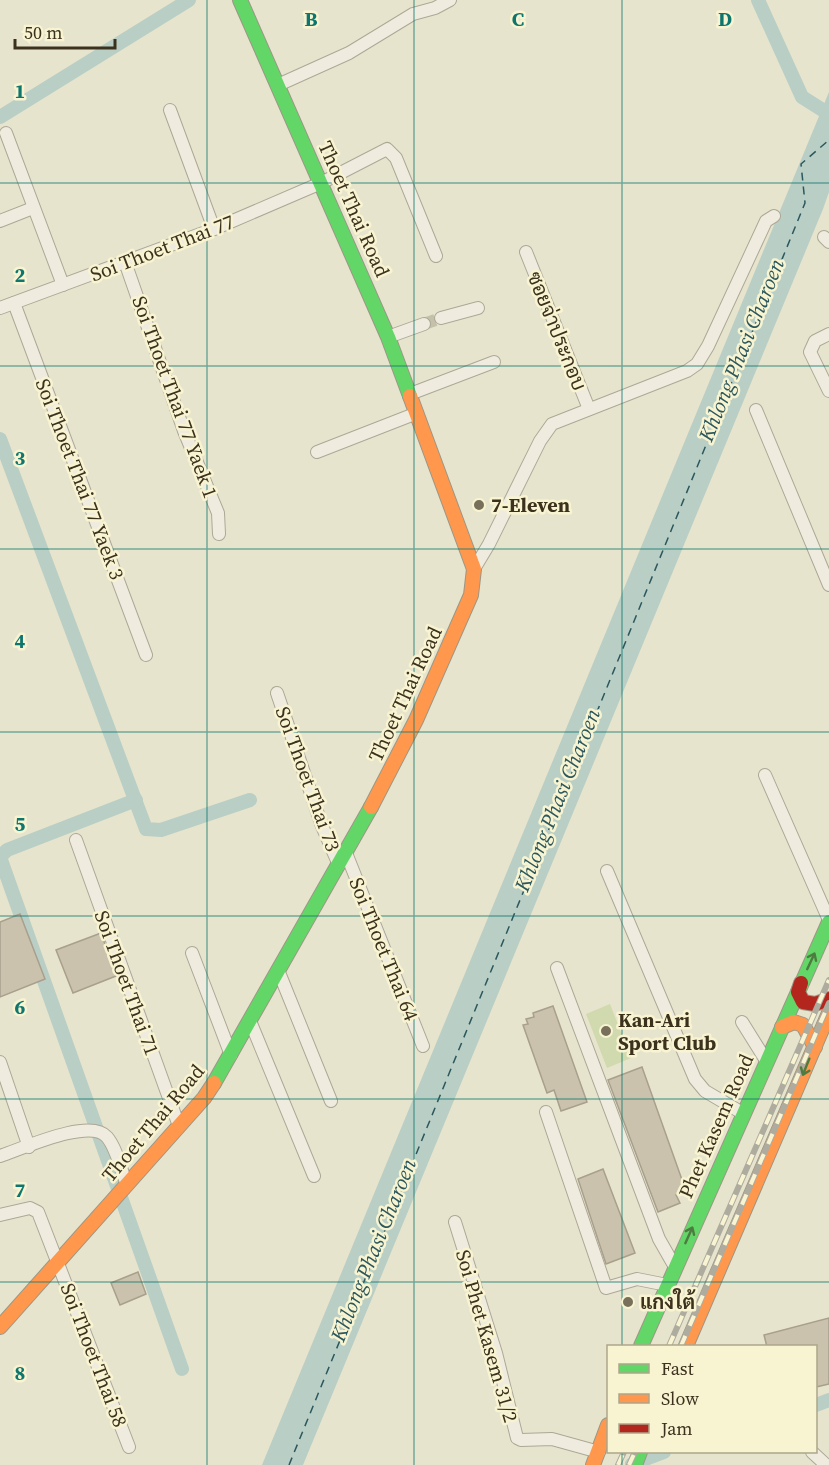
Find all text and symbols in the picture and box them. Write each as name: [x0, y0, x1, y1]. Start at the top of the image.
text: B: [304, 5, 318, 33]
text: C: [512, 5, 524, 33]
text: D: [718, 5, 732, 33]
scale bar: [15, 12, 116, 50]
text: 50 m: [24, 20, 62, 45]
text: 1: [15, 77, 25, 105]
street label: Thoet Thai Road: [311, 136, 397, 282]
street label: Soi Thoet Thai 77: [86, 208, 238, 288]
water label: Khlong Phasi Charoen: [691, 254, 791, 447]
text: 2: [15, 261, 26, 289]
street label: ซอยจ่าประกอบ: [520, 267, 594, 395]
street label: Soi Thoet Thai 77 Yaek 1: [125, 292, 225, 502]
street label: Soi Thoet Thai 77 Yaek 3: [29, 374, 131, 584]
text: 3: [15, 444, 26, 472]
place label: 7-Eleven: [491, 491, 570, 519]
marker: 7-Eleven: [472, 498, 486, 512]
street label: Thoet Thai Road: [361, 621, 449, 766]
text: 4: [15, 627, 26, 655]
street label: Soi Thoet Thai 73: [269, 703, 347, 855]
water label: Khlong Phasi Charoen: [507, 704, 607, 897]
text: 5: [15, 810, 26, 838]
street label: Soi Thoet Thai 64: [342, 873, 426, 1025]
street label: Soi Thoet Thai 71: [88, 907, 166, 1059]
one-way arrow: [806, 952, 818, 970]
text: 6: [15, 993, 26, 1021]
place label: Kan-Ari Sport Club: [618, 1006, 716, 1057]
marker: Kan-Ari Sport Club: [599, 1024, 613, 1038]
street label: Phet Kasem Road: [672, 1049, 761, 1203]
street label: Thoet Thai Road: [95, 1057, 211, 1188]
one-way arrow: [800, 1057, 811, 1076]
water label: Khlong Phasi Charoen: [323, 1154, 423, 1347]
text: 7: [15, 1176, 26, 1204]
one-way arrow: [684, 1226, 696, 1244]
street label: Soi Phet Kasem 31/2: [449, 1246, 525, 1426]
street label: Soi Thoet Thai 58: [54, 1279, 134, 1431]
place label: แกงใต้: [640, 1288, 696, 1316]
marker: แกงใต้: [621, 1295, 635, 1309]
legend: [607, 1345, 817, 1453]
text: Fast: [661, 1356, 694, 1381]
text: 8: [15, 1359, 25, 1387]
text: Slow: [661, 1386, 699, 1411]
text: Jam: [660, 1416, 693, 1441]

